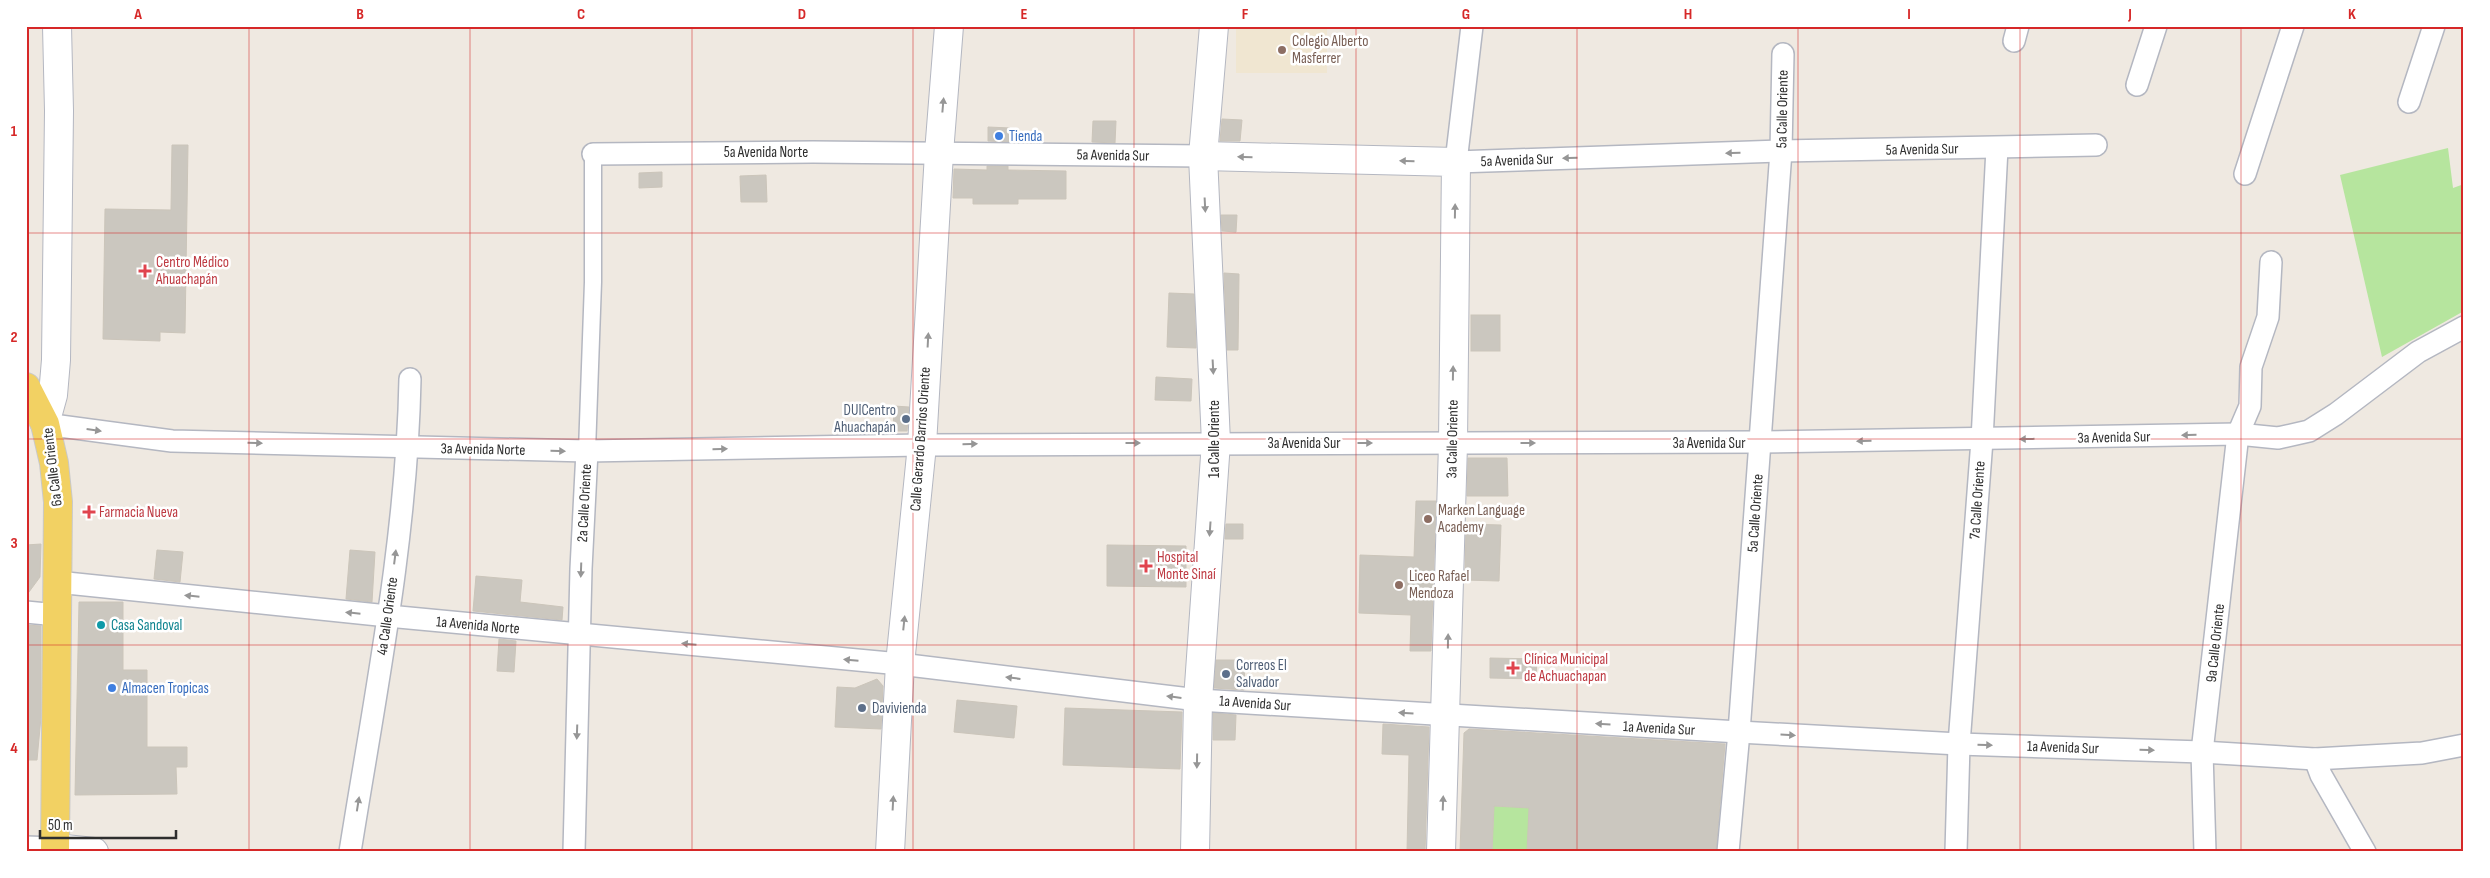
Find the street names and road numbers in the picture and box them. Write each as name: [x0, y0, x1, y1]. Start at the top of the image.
street label: 5a Calle Oriente: [1772, 70, 1793, 148]
street label: 5a Avenida Sur: [1885, 139, 1959, 160]
street label: 5a Avenida Norte: [724, 143, 808, 162]
street label: 5a Avenida Sur: [1076, 145, 1150, 166]
street label: 5a Avenida Sur: [1480, 150, 1554, 171]
street label: Calle Gerardo Barrios Oriente: [906, 366, 935, 512]
street label: 3a Calle Oriente: [1442, 399, 1463, 479]
street label: 1a Calle Oriente: [1205, 400, 1224, 478]
street label: 6a Calle Oriente: [38, 427, 67, 507]
street label: 3a Avenida Sur: [2077, 427, 2151, 448]
street label: 3a Avenida Sur: [1267, 434, 1341, 453]
street label: 3a Avenida Sur: [1672, 434, 1746, 453]
street label: 3a Avenida Norte: [440, 439, 526, 460]
street label: 7a Calle Oriente: [1965, 460, 1990, 540]
street label: 2a Calle Oriente: [573, 463, 596, 543]
street label: 5a Calle Oriente: [1743, 473, 1768, 553]
street label: 4a Calle Oriente: [373, 576, 402, 656]
street label: 9a Calle Oriente: [2202, 603, 2229, 683]
street label: 1a Avenida Norte: [435, 612, 521, 639]
street label: 1a Avenida Sur: [1218, 692, 1292, 716]
street label: 1a Avenida Sur: [1622, 717, 1696, 740]
street label: 1a Avenida Sur: [2027, 737, 2100, 758]

